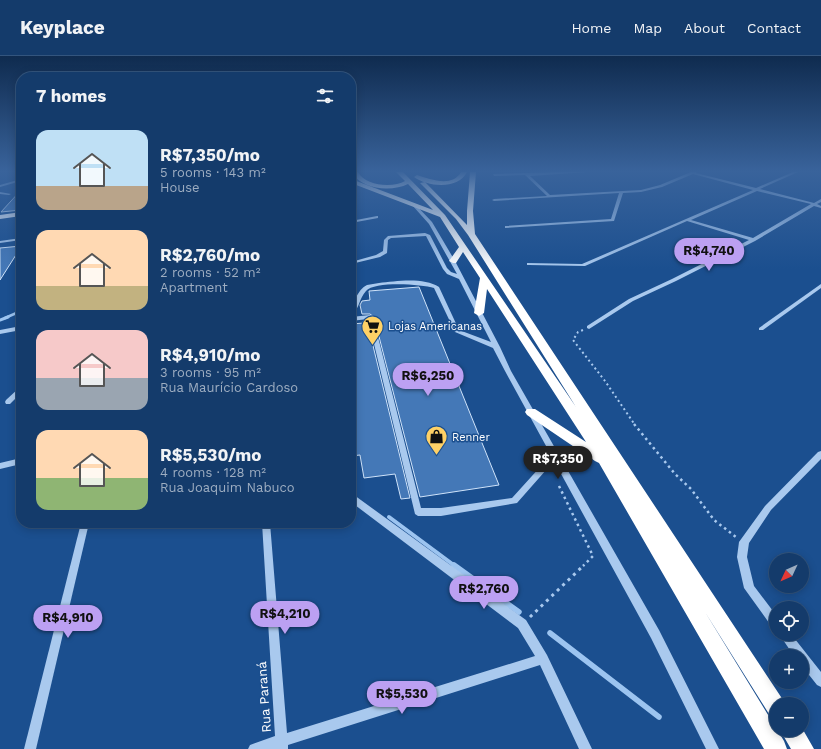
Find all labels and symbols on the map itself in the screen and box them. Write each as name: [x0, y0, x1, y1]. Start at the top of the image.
pin: R$4,740: [672, 238, 746, 272]
supermarket icon: Lojas Americanas: [359, 313, 385, 346]
place label: Lojas Americanas: [388, 320, 482, 333]
pin: R$6,250: [391, 363, 465, 397]
shop icon: Renner: [424, 424, 450, 457]
place label: Renner: [452, 431, 490, 444]
pin: R$7,350: [521, 446, 595, 480]
north arrow: [769, 553, 809, 593]
pin: R$2,760: [447, 576, 521, 610]
pin: R$4,210: [248, 601, 322, 635]
pin: R$4,910: [31, 605, 105, 639]
street label: Rua Paraná: [254, 660, 274, 733]
pin: R$5,530: [365, 681, 439, 715]

